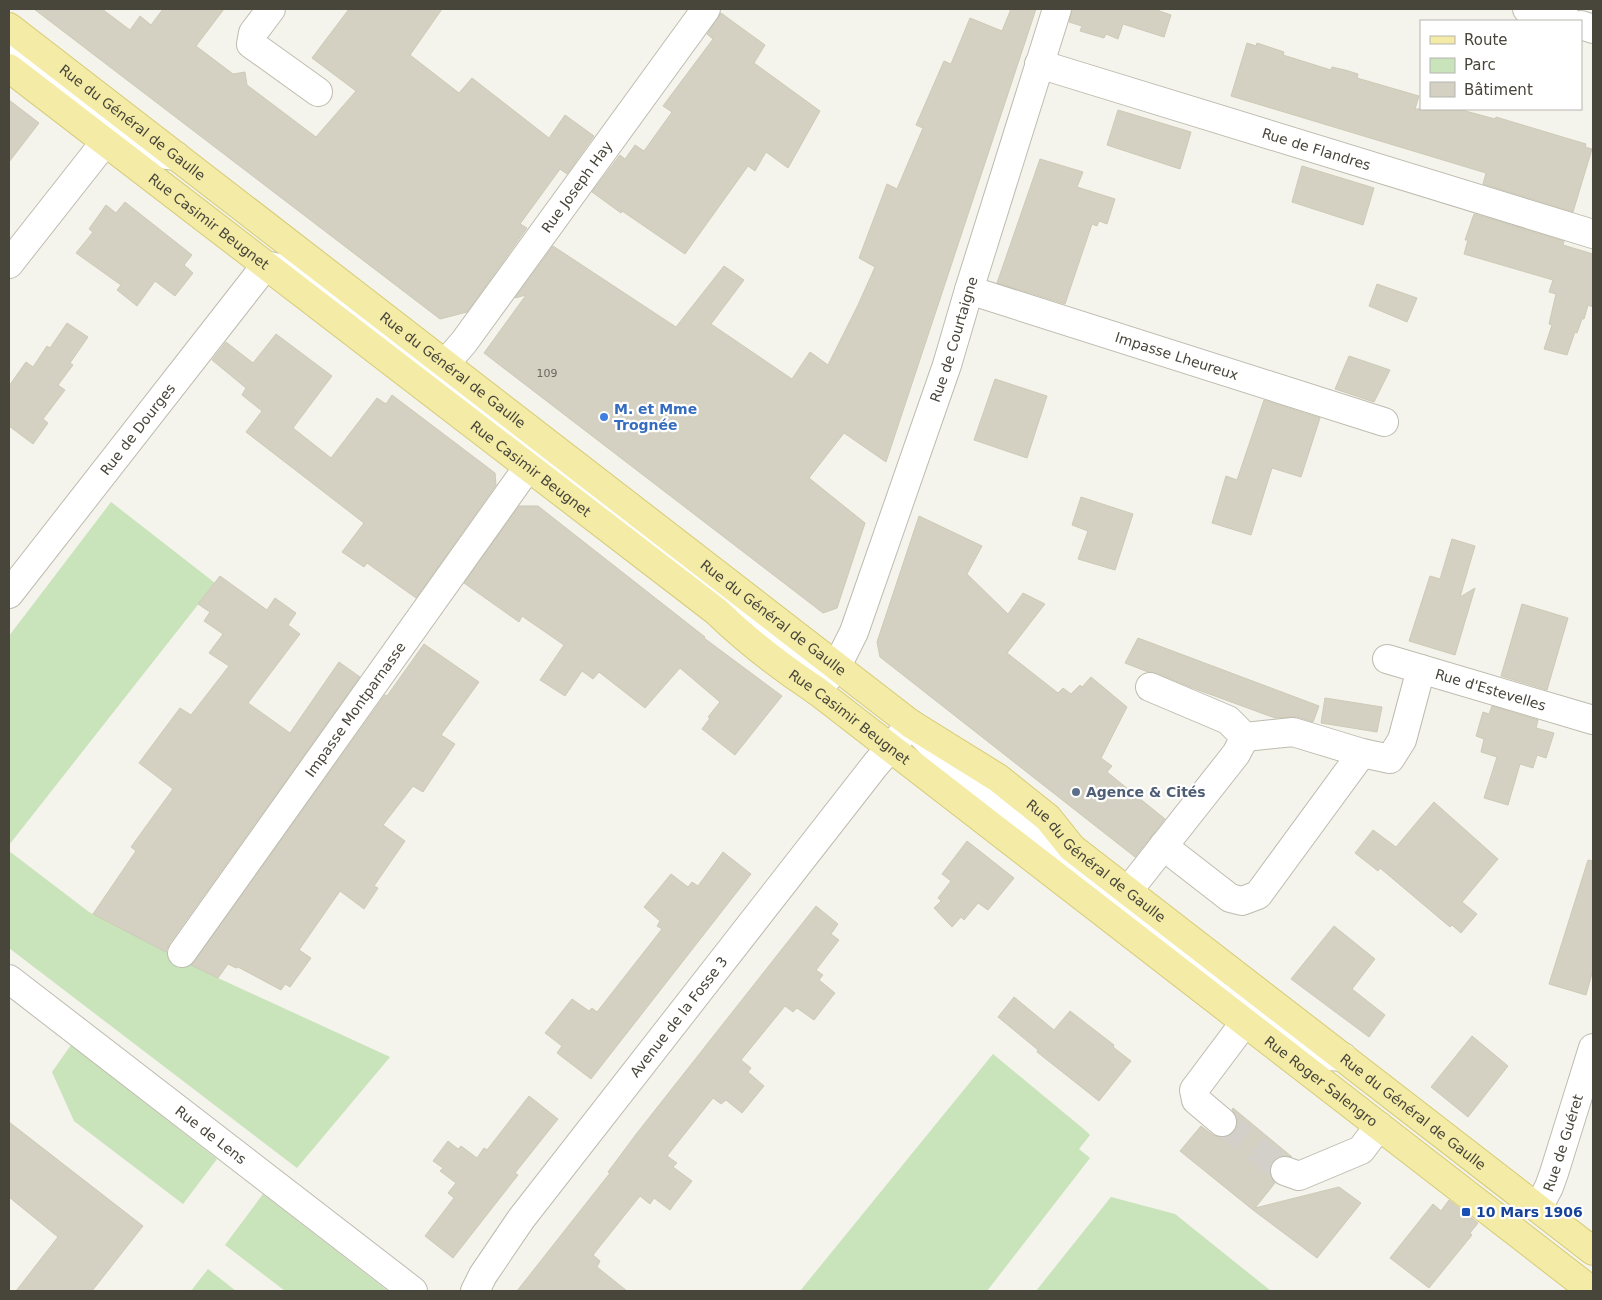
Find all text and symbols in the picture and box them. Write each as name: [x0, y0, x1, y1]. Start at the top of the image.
legend: [1420, 20, 1582, 110]
text: Route: [1464, 31, 1508, 49]
text: Parc: [1464, 56, 1496, 74]
street label: Rue du Général de Gaulle: [56, 61, 208, 184]
text: Bâtiment: [1464, 81, 1533, 99]
street label: Rue de Flandres: [1260, 125, 1372, 173]
street label: Rue Joseph Hay: [538, 138, 615, 236]
street label: Rue Casimir Beugnet: [146, 170, 273, 273]
street label: Rue de Courtaigne: [927, 275, 981, 404]
street label: Rue du Général de Gaulle: [377, 309, 529, 431]
street label: Impasse Lheureux: [1113, 329, 1240, 383]
house number: 109: [537, 367, 558, 380]
street label: Rue de Dourges: [97, 380, 178, 478]
place label: M. et Mme Trognée: [614, 401, 697, 433]
marker: M. et Mme Trognée: [598, 411, 610, 423]
street label: Rue Casimir Beugnet: [468, 418, 595, 520]
street label: Rue du Général de Gaulle: [697, 556, 849, 679]
street label: Impasse Montparnasse: [302, 639, 409, 780]
street label: Rue Casimir Beugnet: [786, 666, 913, 768]
street label: Rue d'Estevelles: [1433, 666, 1548, 714]
place label: Agence & Cités: [1086, 784, 1206, 800]
marker: Agence & Cités: [1070, 786, 1082, 798]
street label: Rue du Général de Gaulle: [1023, 796, 1169, 925]
street label: Avenue de la Fosse 3: [627, 953, 731, 1080]
street label: Rue Roger Salengro: [1262, 1033, 1381, 1130]
street label: Rue du Général de Gaulle: [1337, 1051, 1489, 1173]
street label: Rue de Guéret: [1540, 1092, 1586, 1194]
street label: Rue de Lens: [172, 1102, 250, 1167]
place label: 10 Mars 1906: [1476, 1204, 1583, 1220]
marker: 10 Mars 1906: [1460, 1206, 1472, 1218]

